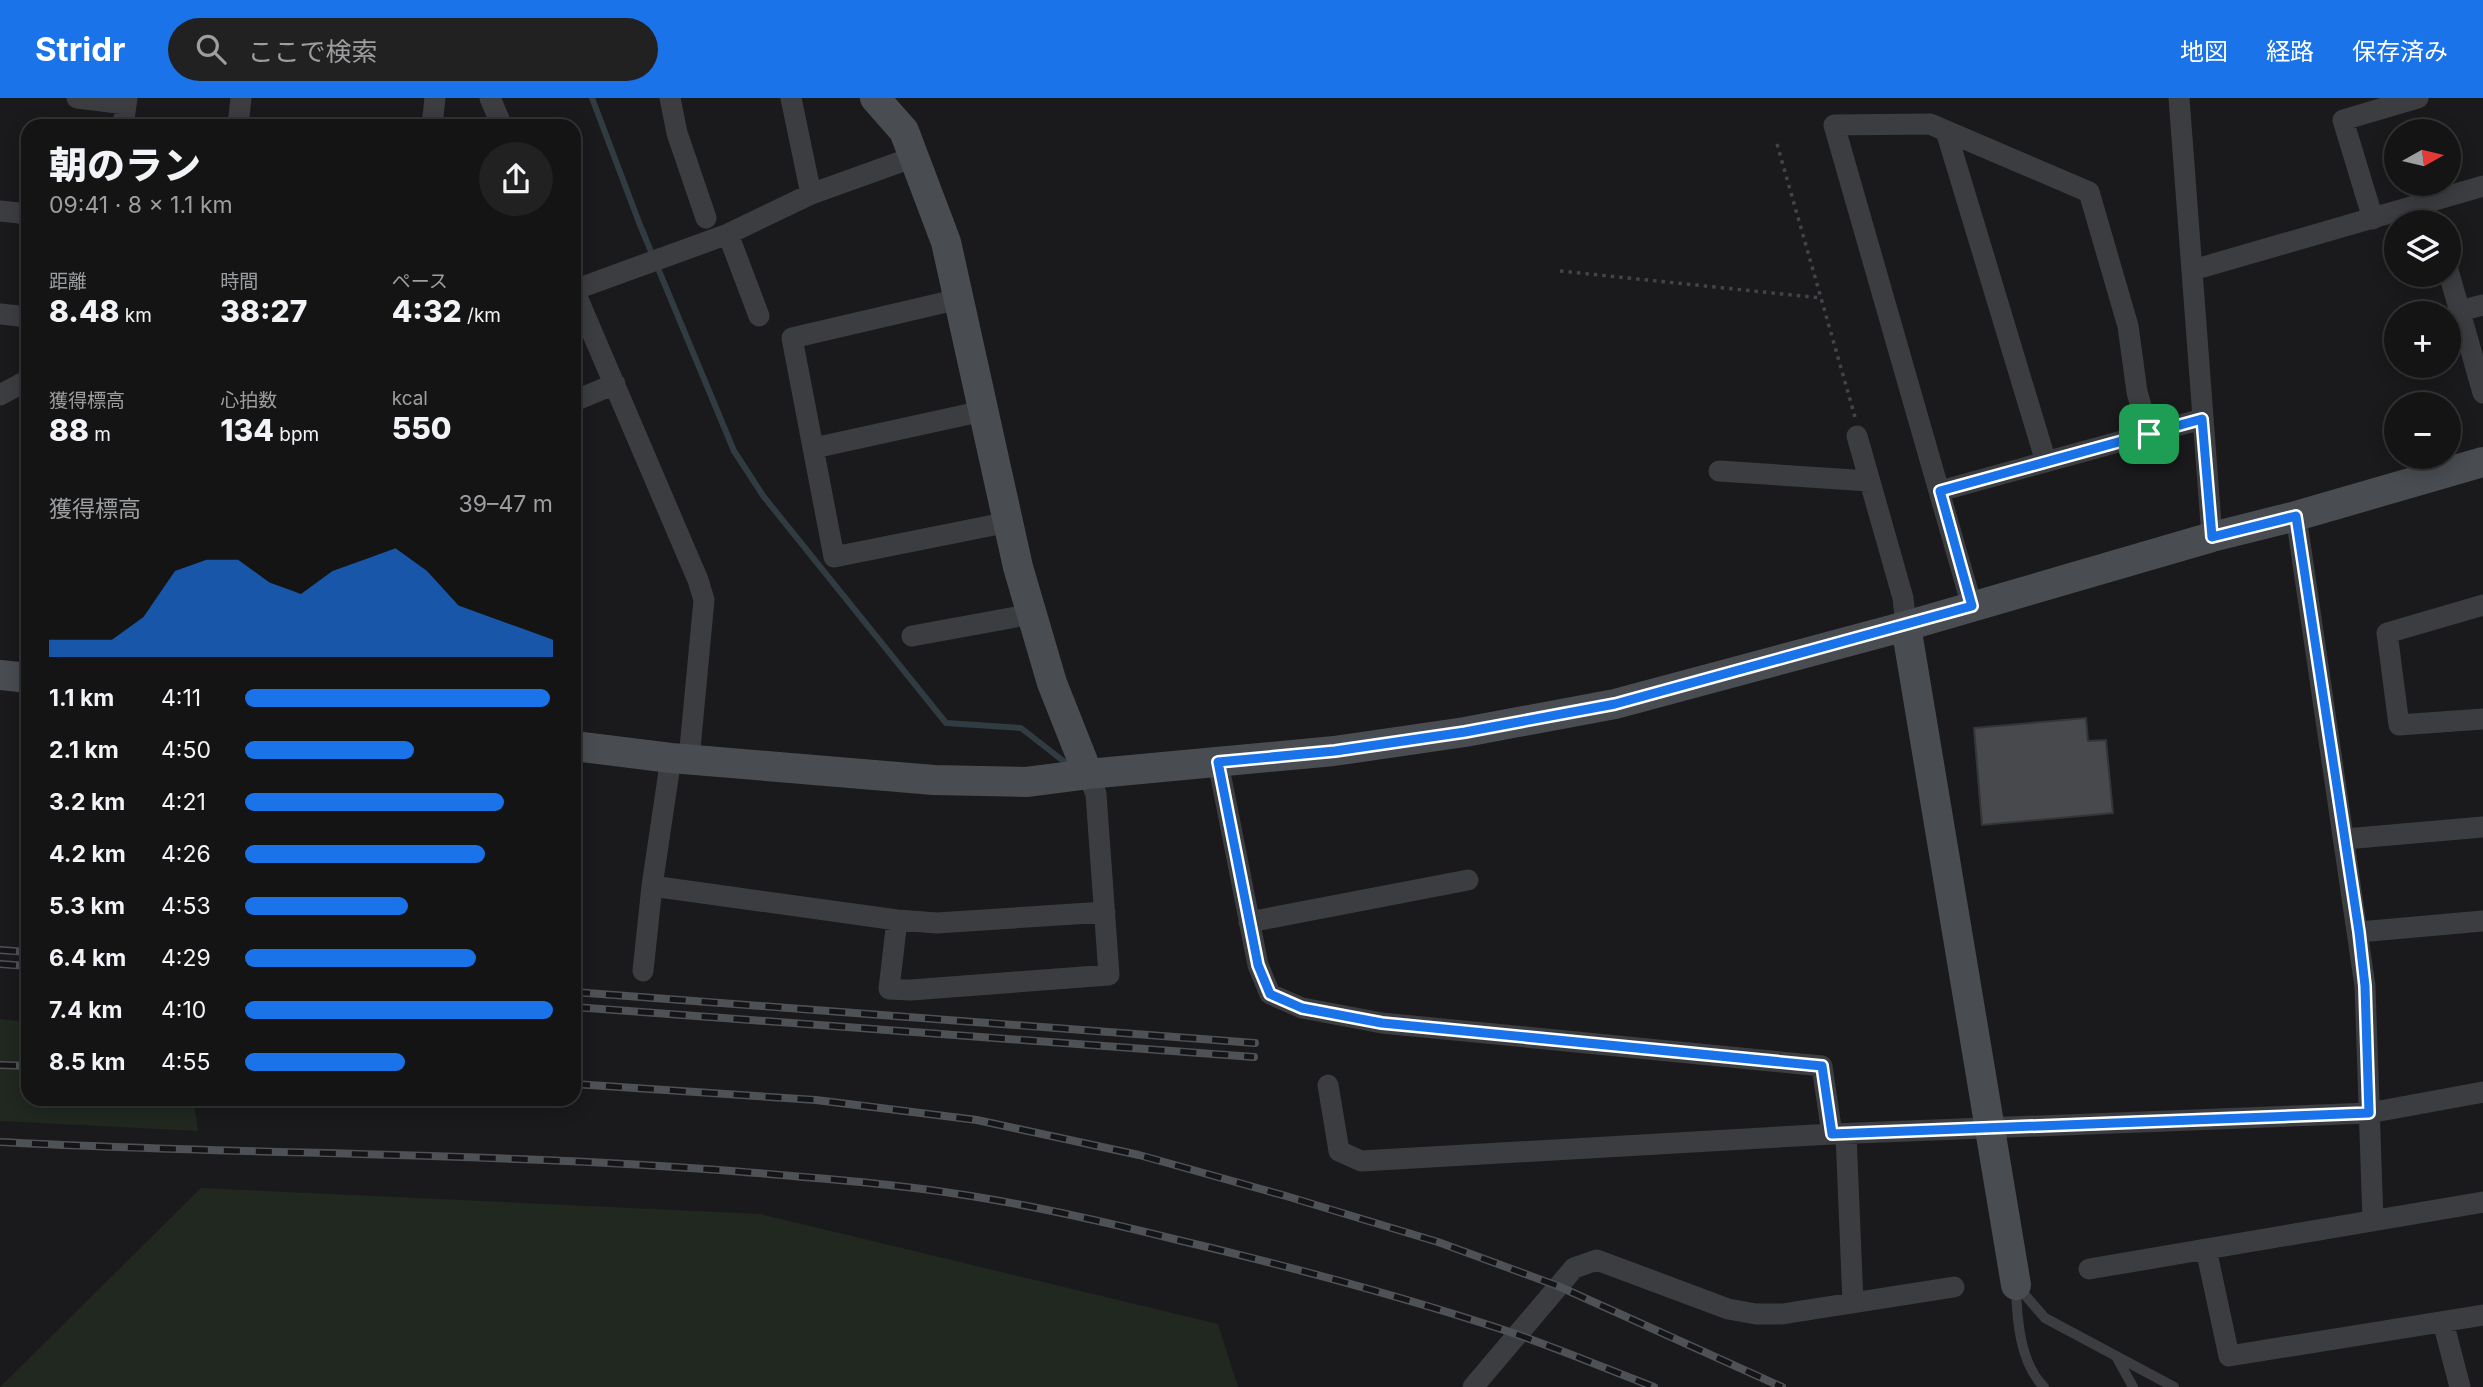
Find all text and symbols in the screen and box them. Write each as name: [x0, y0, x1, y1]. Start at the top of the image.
search box: [168, 18, 658, 81]
text: Stridr: [35, 29, 126, 69]
icon: search: [192, 30, 230, 68]
text: ここで検索: [248, 36, 378, 67]
text: 地図: [2180, 37, 2228, 66]
text: 経路: [2266, 37, 2314, 66]
text: 保存済み: [2352, 37, 2448, 66]
north arrow: [2384, 119, 2460, 196]
map controls: [2384, 119, 2461, 469]
text: 朝のラン: [49, 142, 201, 188]
button: share: [479, 142, 553, 216]
text: 09:41 · 8 × 1.1 km: [49, 191, 233, 219]
button: layers: [2384, 210, 2461, 287]
text: 距離: [49, 270, 87, 293]
text: 時間: [220, 270, 258, 293]
text: ペース: [392, 270, 448, 293]
text: 8.48: [49, 293, 119, 329]
text: 38:27: [220, 293, 307, 329]
text: 4:32: [392, 293, 462, 329]
button: +: [2384, 301, 2461, 378]
text: km: [119, 304, 152, 327]
text: /km: [462, 304, 501, 327]
text: kcal: [392, 387, 428, 410]
text: 獲得標高: [49, 389, 125, 412]
text: 心拍数: [220, 389, 277, 412]
button: −: [2384, 392, 2461, 469]
pin: [2119, 404, 2179, 464]
text: 550: [392, 410, 452, 446]
text: 88: [49, 412, 89, 448]
text: 134: [220, 412, 274, 448]
icon: arrive: [2130, 415, 2168, 453]
text: m: [89, 423, 111, 446]
text: bpm: [274, 423, 319, 446]
text: 39–47 m: [459, 490, 553, 518]
text: 獲得標高: [49, 495, 141, 523]
text: 1.1 km: [49, 684, 114, 712]
text: 4:11: [161, 684, 201, 712]
text: 2.1 km: [49, 736, 119, 764]
text: 4:50: [161, 736, 211, 764]
text: 3.2 km: [49, 788, 125, 816]
text: 4:21: [161, 788, 206, 816]
text: 4.2 km: [49, 840, 126, 868]
text: 4:26: [161, 840, 211, 868]
text: 5.3 km: [49, 892, 125, 920]
text: 4:53: [161, 892, 211, 920]
text: 6.4 km: [49, 944, 126, 972]
text: 4:29: [161, 944, 211, 972]
text: 7.4 km: [49, 996, 123, 1024]
text: 4:10: [161, 996, 206, 1024]
text: 8.5 km: [49, 1048, 126, 1076]
text: 4:55: [161, 1048, 210, 1076]

